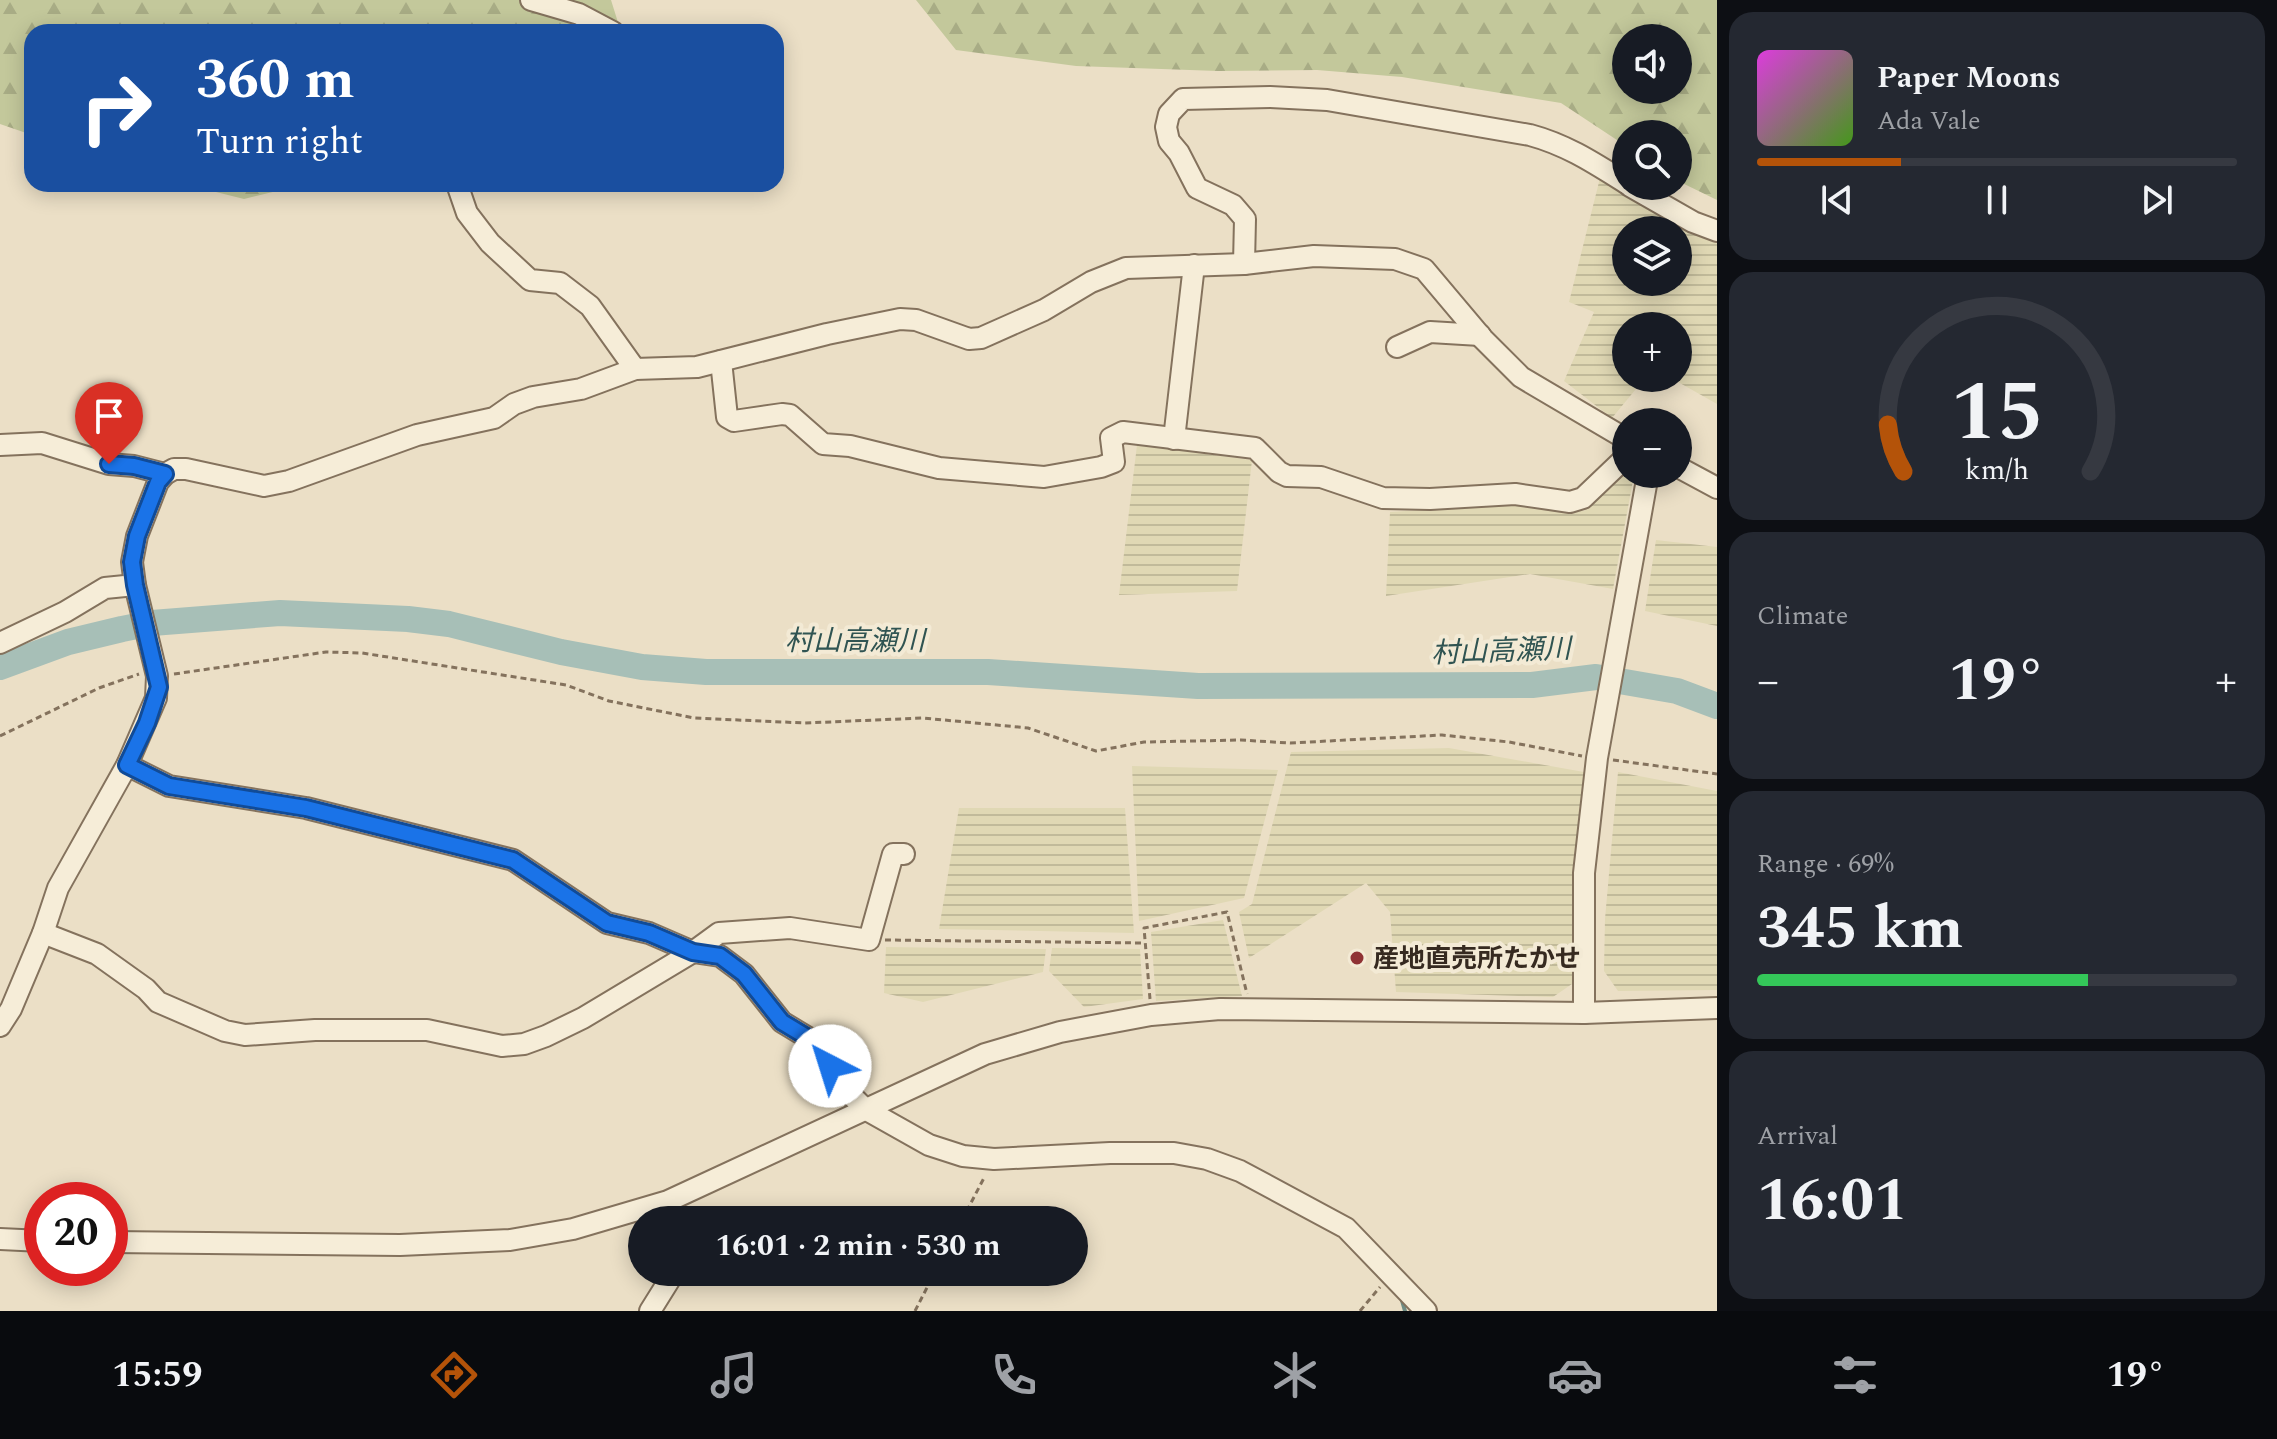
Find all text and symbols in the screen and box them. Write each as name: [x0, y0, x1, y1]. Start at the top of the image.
map controls: [1612, 24, 1692, 488]
button: sound: [1612, 24, 1692, 104]
text: 360 m: [196, 38, 355, 123]
text: Paper Moons: [1877, 55, 2061, 101]
icon: right: [64, 56, 168, 160]
text: Ada Vale: [1877, 101, 1980, 141]
text: Turn right: [196, 115, 363, 170]
button: search: [1612, 120, 1692, 200]
icon: previous: [1815, 178, 1859, 222]
icon: pause: [1975, 178, 2019, 222]
icon: next: [2135, 178, 2179, 222]
button: layers: [1612, 216, 1692, 296]
button: +: [1612, 312, 1692, 392]
text: 15: [1950, 349, 2044, 476]
pin: [75, 382, 143, 464]
icon: arrive: [87, 394, 131, 438]
button: −: [1612, 408, 1692, 488]
text: km/h: [1965, 449, 2029, 492]
text: Climate: [1757, 596, 1848, 636]
water label: 村山高瀬川: [785, 620, 928, 663]
water label: 村山高瀬川: [1430, 627, 1575, 675]
text: 19°: [1948, 635, 2046, 727]
text: −: [1757, 648, 1779, 715]
text: +: [2215, 648, 2237, 715]
text: Range · 69%: [1757, 844, 1894, 884]
text: 345 km: [1757, 883, 1963, 975]
place label: 産地直売所たかせ: [1373, 939, 1581, 979]
marker: 産地直売所たかせ: [1348, 949, 1366, 967]
position arrow: [788, 1024, 872, 1108]
text: Arrival: [1757, 1116, 1838, 1156]
text: 16:01: [1757, 1155, 1908, 1247]
speed limit sign: 20: [24, 1182, 128, 1286]
text: 16:01 · 2 min · 530 m: [715, 1223, 1001, 1269]
icon: directions: [426, 1347, 482, 1403]
icon: music: [706, 1347, 762, 1403]
icon: phone: [986, 1347, 1042, 1403]
icon: climate: [1267, 1347, 1323, 1403]
icon: car: [1547, 1347, 1603, 1403]
icon: filters: [1827, 1347, 1883, 1403]
text: 15:59: [112, 1348, 202, 1403]
text: 19°: [2107, 1348, 2165, 1403]

